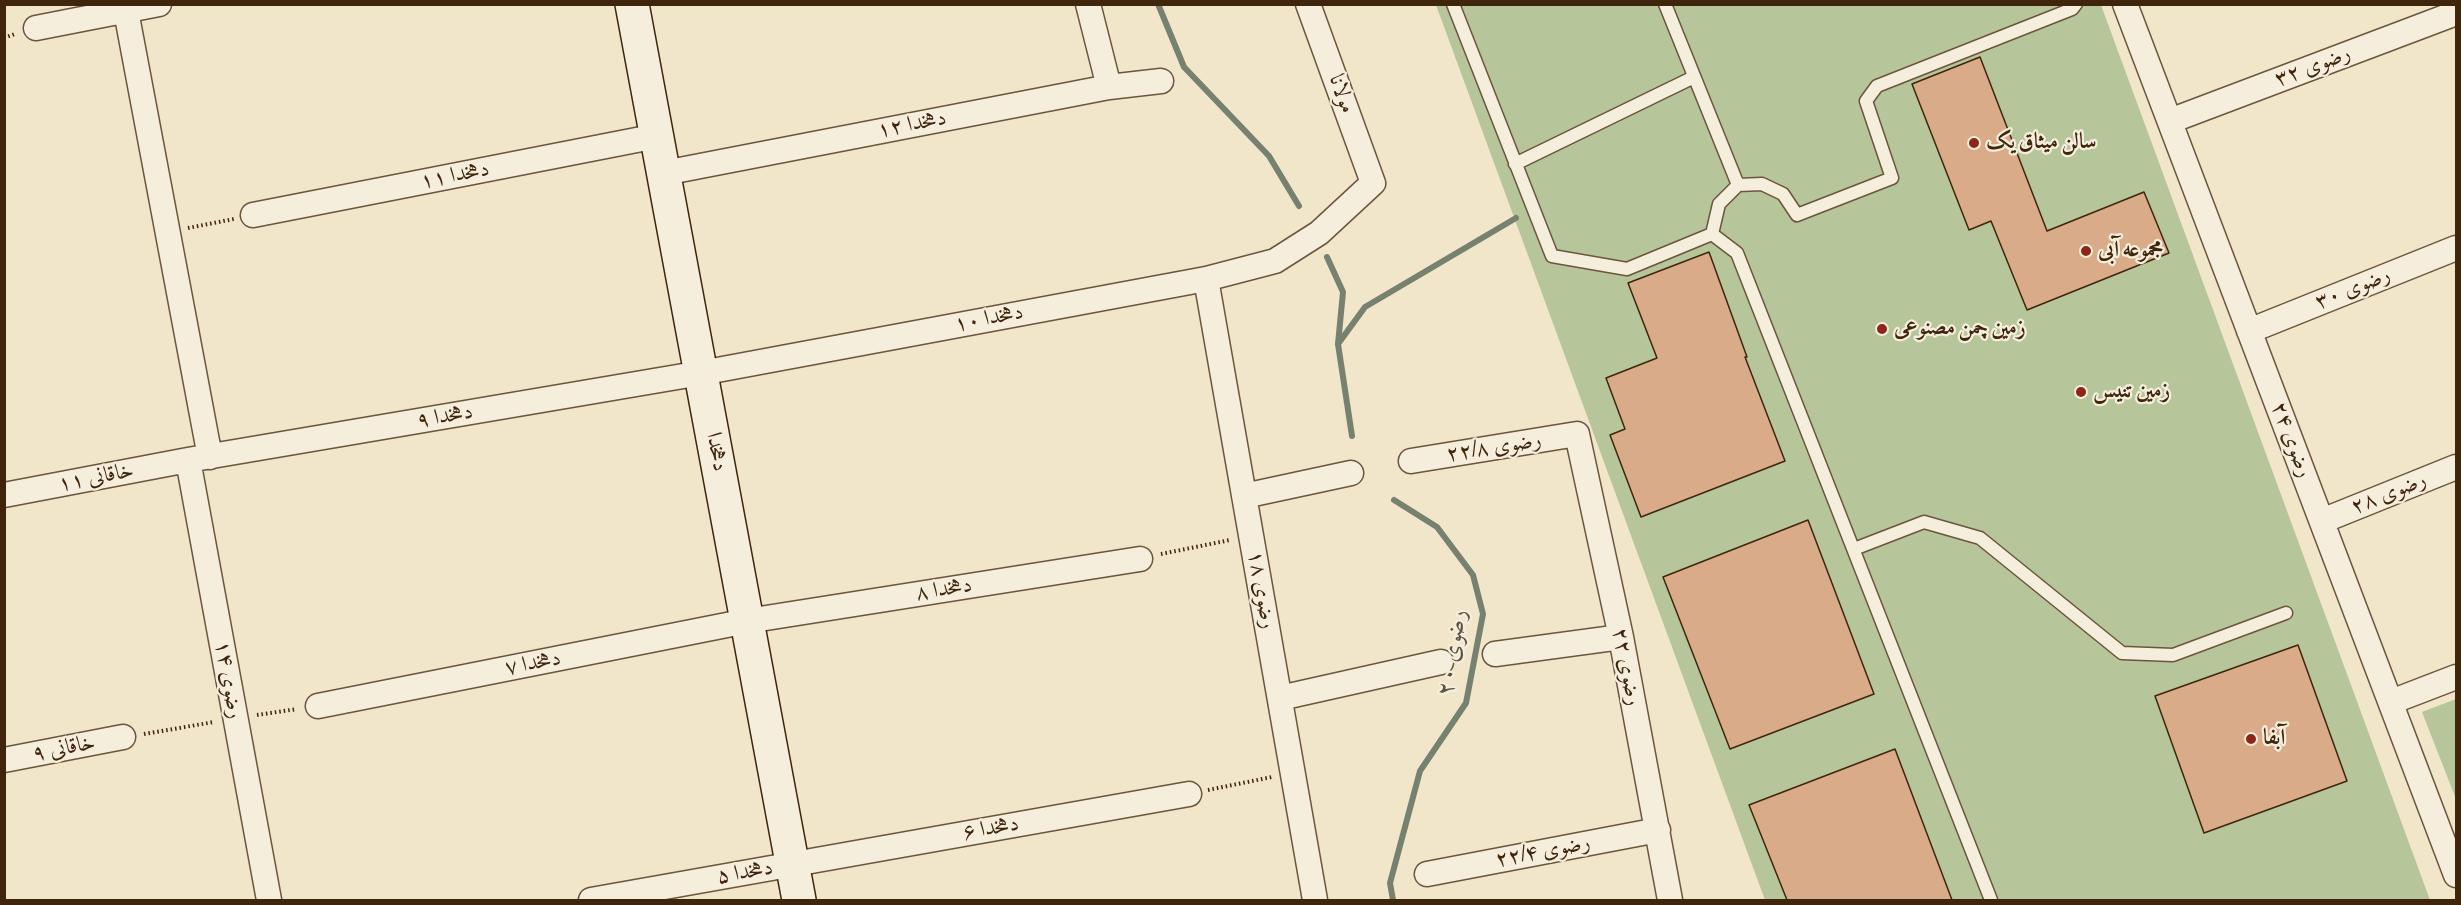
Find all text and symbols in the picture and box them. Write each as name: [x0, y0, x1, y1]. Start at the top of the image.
street label: رضوی ۳۲: [2271, 41, 2355, 93]
street label: مولانا: [1322, 71, 1360, 117]
street label: دهخدا ۱۲: [875, 105, 949, 145]
place label: سالن میثاق یک: [1986, 130, 2096, 156]
marker: سالن میثاق یک: [1967, 136, 1981, 150]
street label: دهخدا ۱۱: [418, 156, 492, 196]
place label: مجموعه آبی: [2098, 238, 2163, 264]
marker: مجموعه آبی: [2079, 244, 2093, 258]
street label: رضوی ۳۰: [2312, 262, 2394, 316]
street label: دهخدا ۱۰: [952, 299, 1026, 339]
place label: زمین چمن مصنوعی: [1894, 316, 2026, 342]
marker: زمین چمن مصنوعی: [1875, 322, 1889, 336]
place label: زمین تنیس: [2093, 379, 2170, 405]
marker: زمین تنیس: [2074, 385, 2088, 399]
street label: رضوی ۲۴: [2265, 398, 2317, 482]
street label: دهخدا ۹: [415, 399, 475, 435]
street label: رضوی ۲۲/۸: [1445, 427, 1543, 469]
street label: دهخدا: [699, 430, 733, 474]
street label: خاقانی ۱۱: [56, 458, 136, 498]
street label: رضوی ۲۸: [2348, 467, 2430, 521]
street label: رضوی ۱۸: [1241, 549, 1281, 631]
street label: دهخدا ۸: [914, 573, 974, 607]
water label: رضوی ۲۰: [1432, 607, 1474, 697]
street label: رضوی ۲۲: [1606, 626, 1646, 708]
street label: رضوی ۱۴: [208, 639, 248, 721]
street label: دهخدا ۷: [503, 646, 563, 682]
place label: آبفا: [2263, 726, 2285, 752]
street label: خاقانی ۹: [30, 730, 98, 768]
marker: آبفا: [2244, 732, 2258, 746]
street label: دهخدا ۶: [961, 811, 1021, 847]
street label: رضوی ۲۲/۴: [1493, 830, 1593, 874]
street label: دهخدا ۵: [715, 855, 775, 891]

